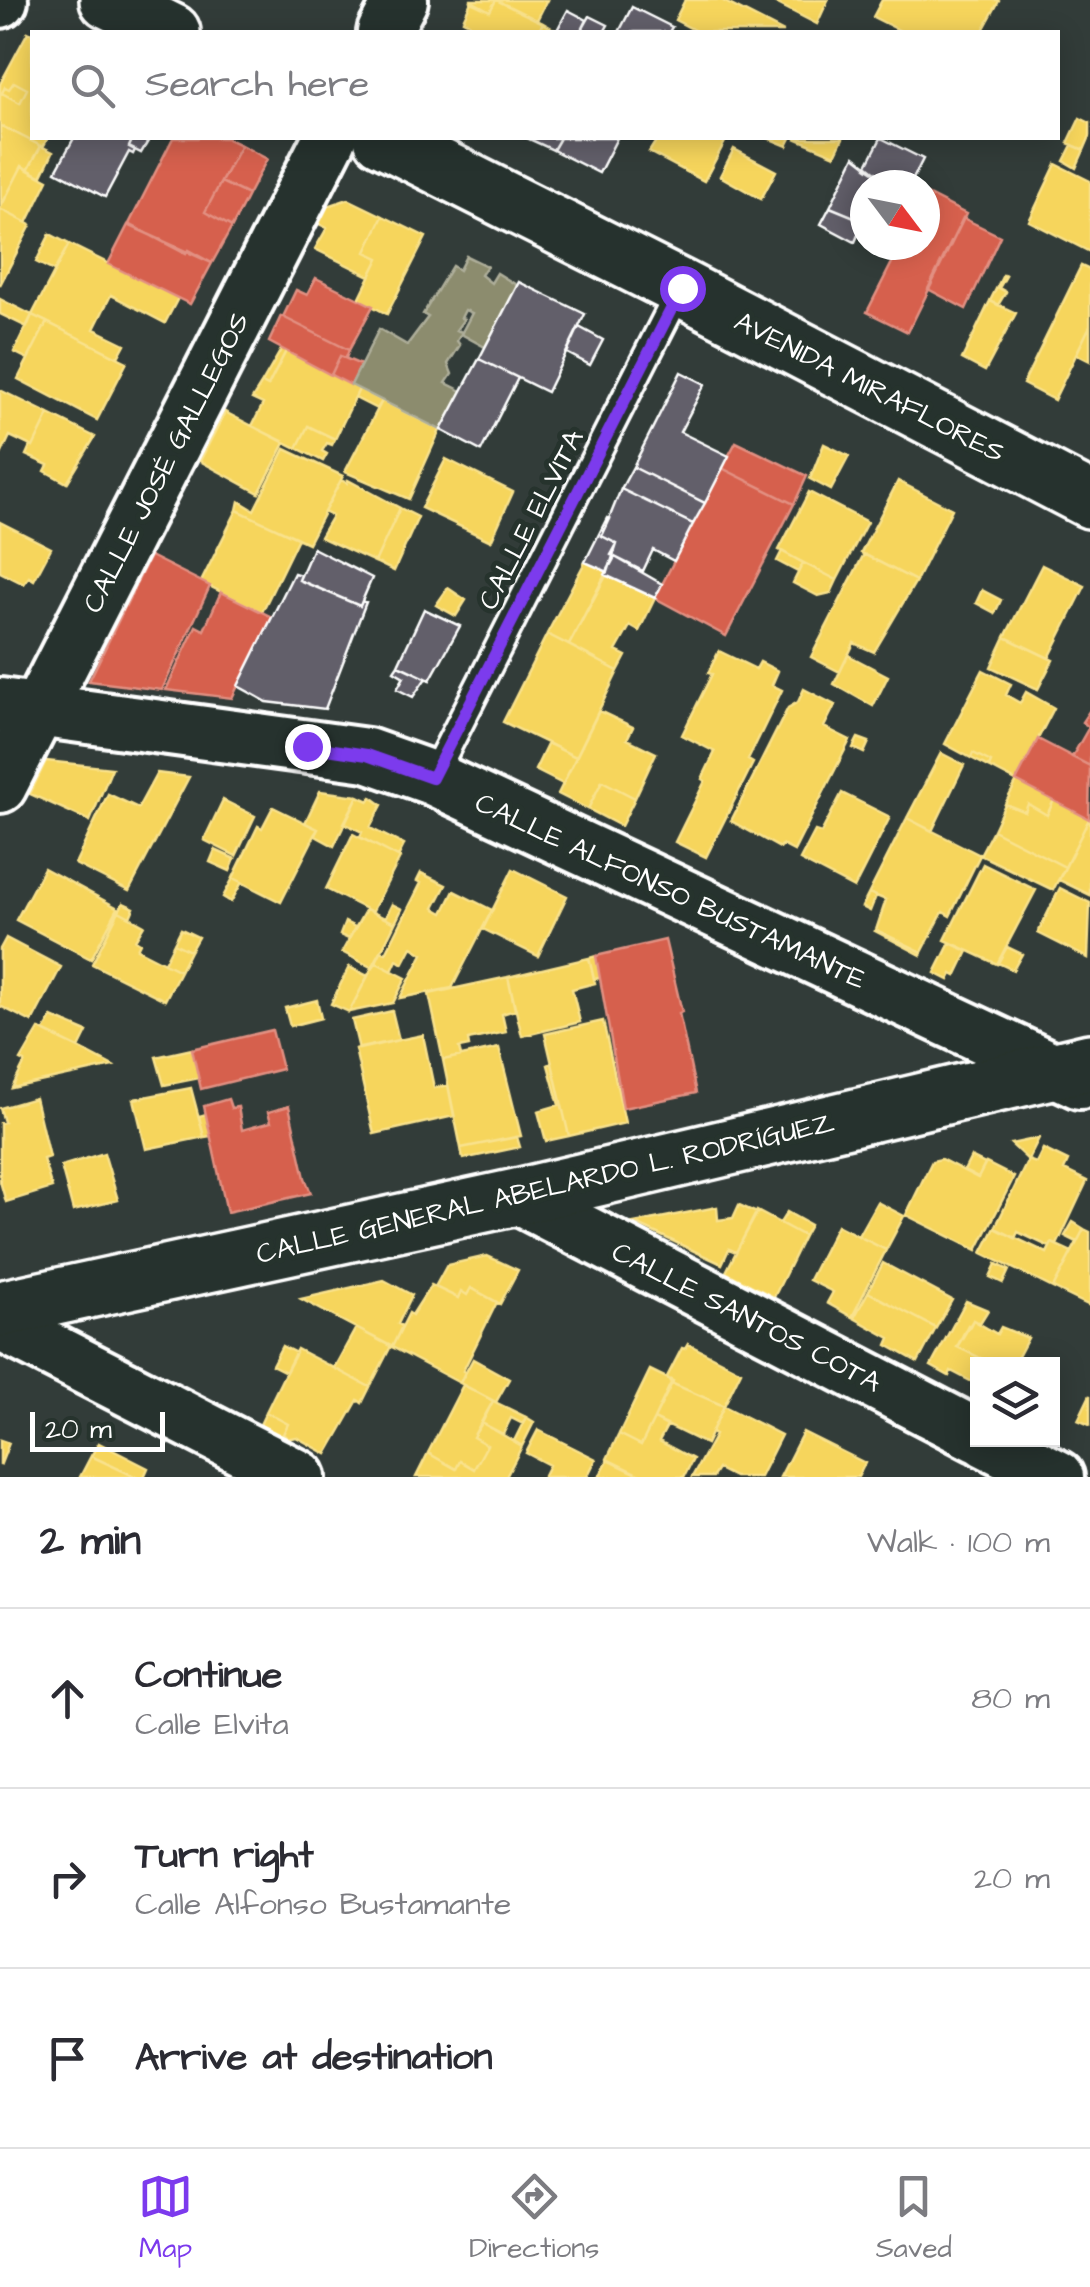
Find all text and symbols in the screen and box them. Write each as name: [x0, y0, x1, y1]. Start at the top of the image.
search box: [30, 30, 1060, 140]
icon: search: [65, 58, 120, 113]
text: Search here: [145, 59, 369, 111]
north arrow: [850, 170, 940, 260]
route start: [660, 266, 706, 312]
street label: AVENIDA MIRAFLORES: [727, 302, 1011, 472]
street label: CALLE JOSÉ GALLEGOS: [73, 306, 259, 620]
street label: CALLE ELVITA: [469, 423, 594, 616]
route end: [285, 724, 331, 770]
street label: CALLE ALFONSO BUSTAMANTE: [469, 783, 872, 999]
street label: CALLE GENERAL ABELARDO L. RODRÍGUEZ: [253, 1103, 838, 1274]
street label: CALLE SANTOS COTA: [605, 1233, 888, 1402]
map controls: [970, 1357, 1060, 1447]
button: layers: [970, 1357, 1060, 1447]
scale bar: [30, 1407, 165, 1452]
text: 20 m: [45, 1410, 112, 1449]
text: 2 min: [40, 1513, 141, 1571]
text: Walk · 100 m: [867, 1520, 1050, 1565]
text: Continue: [135, 1650, 282, 1702]
icon: ahead: [40, 1671, 95, 1726]
text: 80 m: [971, 1676, 1050, 1721]
text: Calle Elvita: [135, 1702, 289, 1747]
text: Turn right: [135, 1830, 314, 1882]
icon: right: [40, 1851, 95, 1906]
text: 20 m: [974, 1856, 1050, 1901]
text: Calle Alfonso Bustamante: [135, 1882, 511, 1927]
icon: arrive: [40, 2031, 95, 2086]
text: Arrive at destination: [135, 2032, 492, 2084]
tab: Map: [138, 2169, 193, 2268]
tab: Directions: [469, 2169, 599, 2268]
tab: Saved: [876, 2169, 952, 2268]

